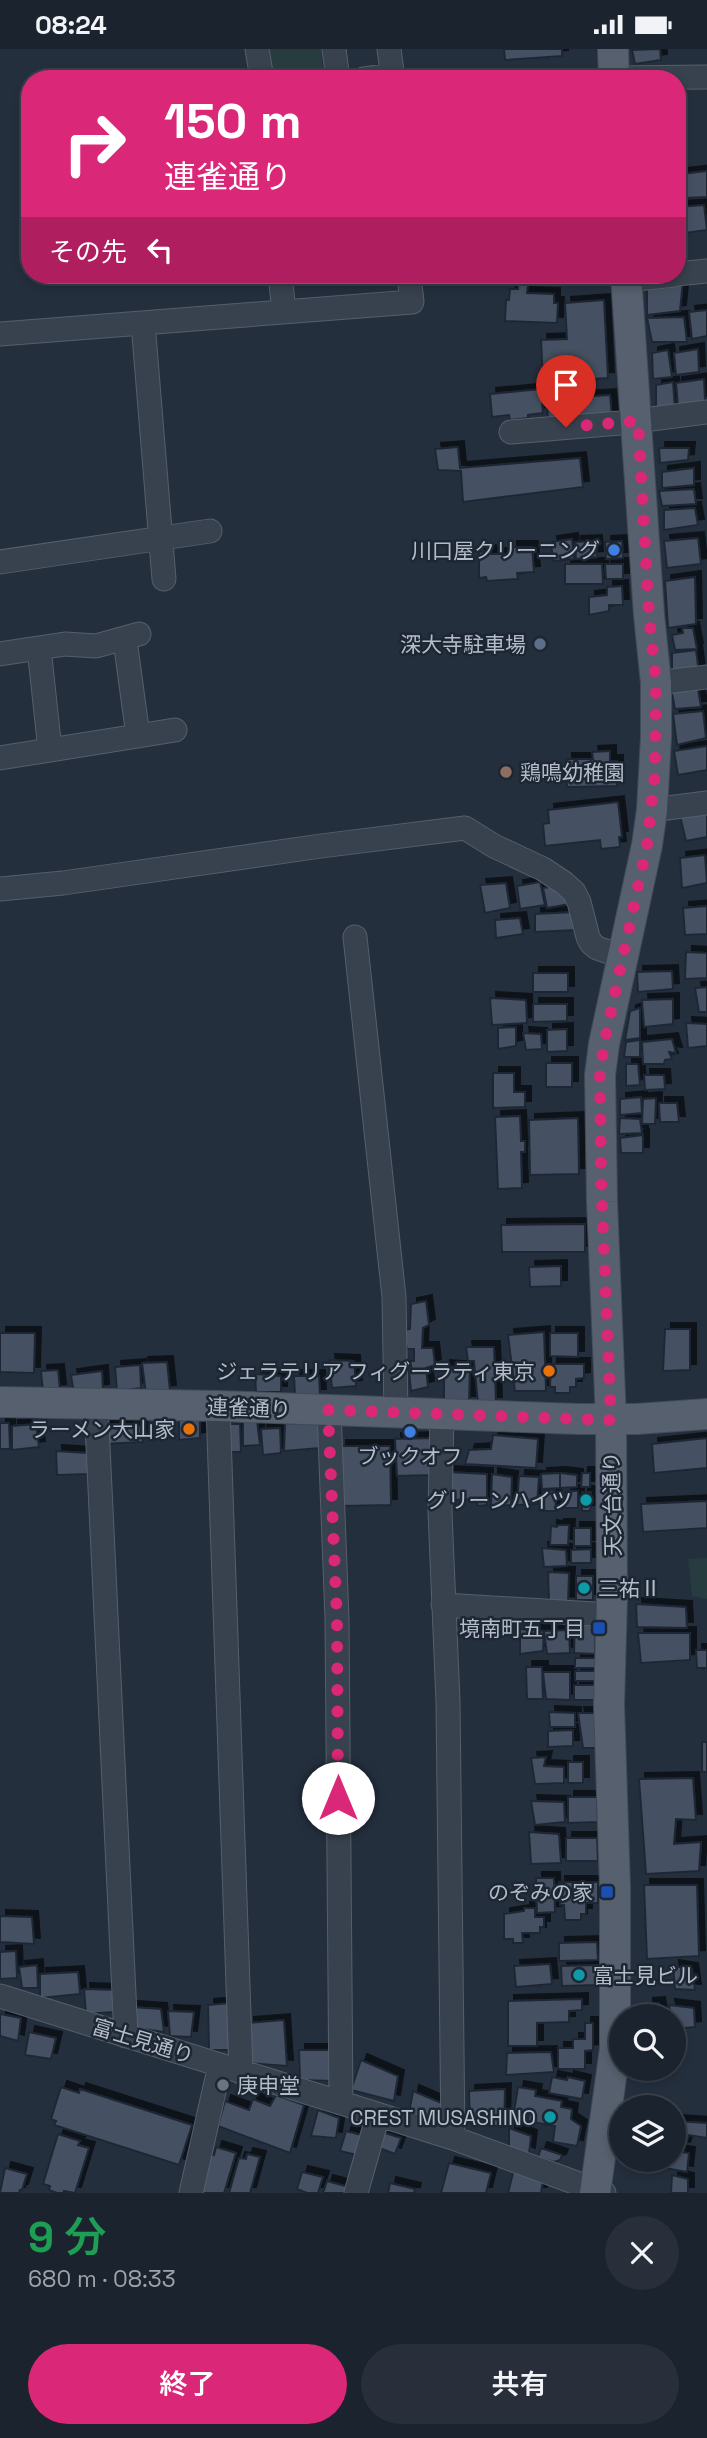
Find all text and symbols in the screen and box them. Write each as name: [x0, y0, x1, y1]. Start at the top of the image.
text: 08:24: [35, 8, 107, 42]
text: 150 m: [164, 90, 302, 152]
icon: right: [49, 98, 140, 189]
text: 連雀通り: [164, 157, 292, 197]
icon: left: [141, 231, 179, 269]
text: その先: [49, 235, 127, 269]
pin: [536, 355, 596, 427]
icon: arrive: [547, 366, 585, 404]
place label: 川口屋クリーニング: [411, 537, 600, 564]
marker: 川口屋クリーニング: [606, 542, 622, 558]
place label: 深大寺駐車場: [400, 631, 526, 658]
marker: 深大寺駐車場: [532, 636, 548, 652]
place label: 鶏鳴幼稚園: [520, 759, 625, 786]
marker: 鶏鳴幼稚園: [498, 764, 514, 780]
place label: ジェラテリア フィグーラティ東京: [216, 1358, 535, 1385]
marker: ジェラテリア フィグーラティ東京: [541, 1363, 557, 1379]
street label: 連雀通り: [207, 1393, 291, 1423]
place label: ラーメン大山家: [29, 1416, 175, 1443]
marker: ラーメン大山家: [181, 1421, 197, 1437]
marker: ブックオフ: [402, 1424, 418, 1440]
place label: ブックオフ: [358, 1443, 463, 1470]
street label: 天文台通り: [598, 1451, 626, 1557]
place label: グリーンハイツ: [426, 1487, 572, 1514]
marker: グリーンハイツ: [578, 1492, 594, 1508]
place label: 三祐Ⅱ: [598, 1575, 661, 1602]
marker: 三祐Ⅱ: [576, 1580, 592, 1596]
place label: 境南町五丁目: [459, 1615, 585, 1642]
marker: 境南町五丁目: [591, 1620, 607, 1636]
position arrow: [301, 1761, 375, 1835]
place label: のぞみの家: [488, 1879, 593, 1906]
marker: のぞみの家: [599, 1884, 615, 1900]
place label: 富士見ビル: [593, 1962, 698, 1989]
marker: 富士見ビル: [571, 1967, 587, 1983]
map controls: [609, 2004, 686, 2172]
button: search: [609, 2004, 686, 2081]
street label: 富士見通り: [89, 2013, 197, 2069]
place label: 庚申堂: [237, 2072, 300, 2099]
marker: 庚申堂: [215, 2077, 231, 2093]
button: layers: [609, 2095, 686, 2172]
place label: CREST MUSASHINO: [350, 2104, 536, 2131]
marker: CREST MUSASHINO: [542, 2109, 558, 2125]
text: 9 分: [28, 2211, 107, 2264]
button: close: [605, 2216, 679, 2290]
text: 680 m · 08:33: [28, 2264, 176, 2294]
button: 終了: [28, 2344, 347, 2424]
button: 共有: [361, 2344, 679, 2424]

